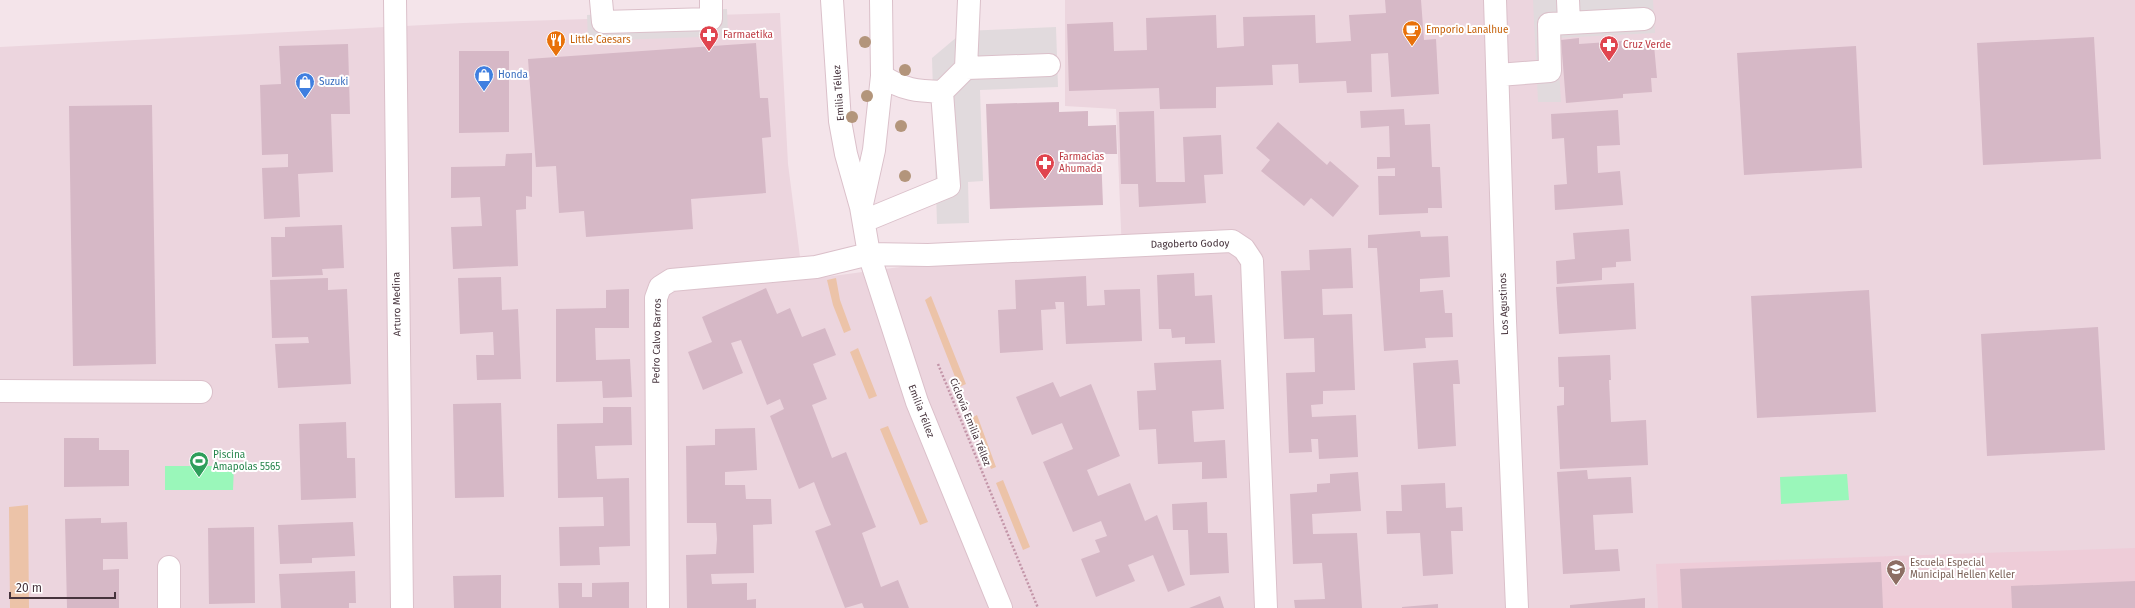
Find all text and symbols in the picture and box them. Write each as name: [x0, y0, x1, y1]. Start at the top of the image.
cafe icon: Emporio Lanalhue: [1401, 19, 1423, 47]
pharmacy icon: Farmaetika: [698, 24, 720, 52]
place label: Emporio Lanalhue: [1426, 24, 1508, 36]
restaurant icon: Little Caesars: [545, 29, 567, 57]
place label: Farmaetika: [723, 29, 773, 41]
place label: Little Caesars: [570, 34, 631, 46]
pharmacy icon: Cruz Verde: [1598, 34, 1620, 62]
place label: Cruz Verde: [1623, 39, 1671, 51]
shop icon: Honda: [473, 64, 495, 92]
street label: Emilia Téllez: [831, 64, 847, 121]
place label: Honda: [498, 69, 528, 81]
shop icon: Suzuki: [294, 71, 316, 99]
place label: Suzuki: [319, 76, 348, 88]
place label: Farmacias Ahumada: [1059, 151, 1105, 175]
pharmacy icon: Farmacias Ahumada: [1034, 152, 1056, 180]
street label: Dagoberto Godoy: [1151, 237, 1229, 251]
street label: Arturo Medina: [390, 272, 404, 336]
street label: Los Agustinos: [1497, 272, 1511, 335]
street label: Pedro Calvo Barros: [650, 298, 664, 384]
street label: Ciclovía Emilia Téllez: [947, 376, 994, 468]
street label: Emilia Téllez: [905, 383, 937, 440]
place label: Piscina Amapolas 5565: [213, 449, 280, 473]
sports icon: Piscina Amapolas 5565: [188, 450, 210, 478]
place label: Escuela Especial Municipal Hellen Keller: [1910, 557, 2015, 581]
school or university icon: Escuela Especial Municipal Hellen Keller: [1885, 558, 1907, 586]
scale bar: [10, 574, 115, 600]
text: 20 m: [16, 581, 42, 595]

